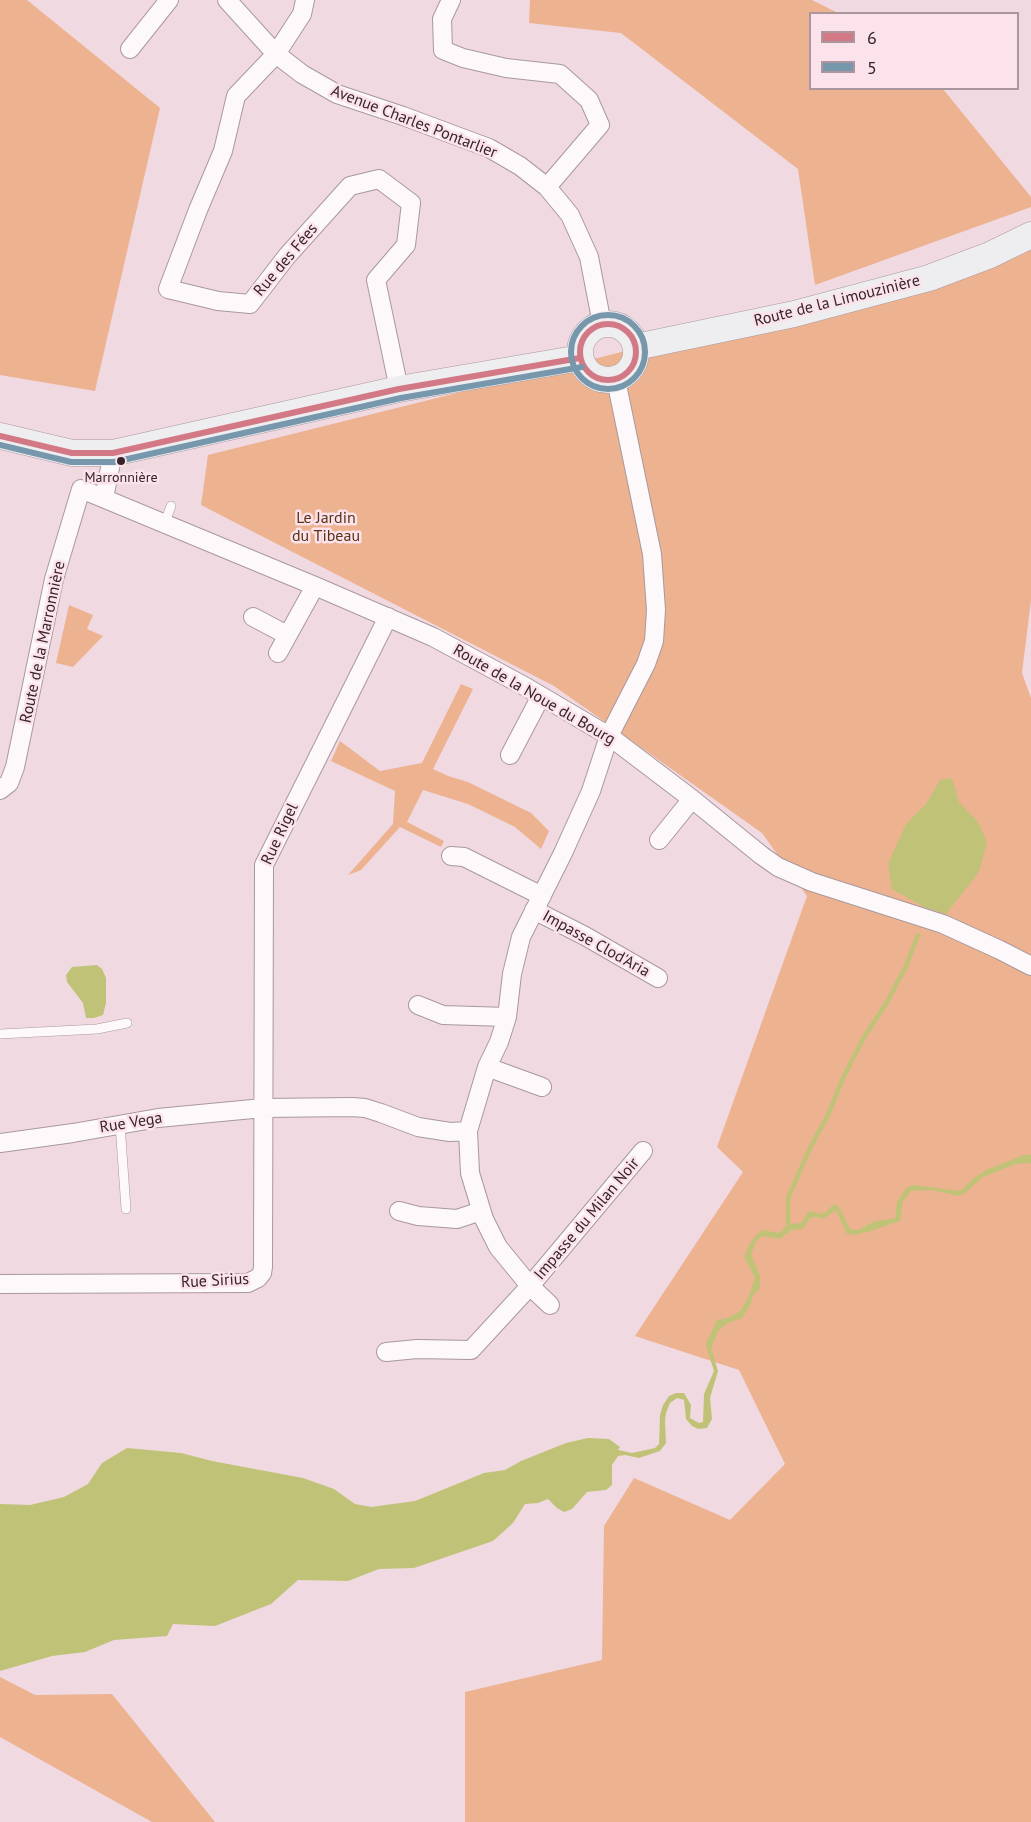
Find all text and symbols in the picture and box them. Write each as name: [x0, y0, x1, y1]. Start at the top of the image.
legend: [809, 12, 1019, 90]
text: 6: [867, 26, 877, 49]
text: 5: [867, 56, 877, 79]
street label: Avenue Charles Pontarlier: [328, 81, 500, 163]
street label: Rue des Fées: [250, 220, 322, 300]
street label: Route de la Limouzinière: [752, 271, 922, 331]
marker: Marronnière: [115, 455, 127, 467]
place label: Marronnière: [84, 470, 158, 486]
park label: Le Jardin du Tibeau: [292, 508, 360, 546]
street label: Route de la Marronnière: [16, 559, 70, 725]
street label: Route de la Noue du Bourg: [450, 641, 618, 749]
street label: Rue Rigel: [257, 800, 303, 868]
street label: Impasse Clod'Aria: [539, 907, 653, 981]
street label: Rue Vega: [98, 1109, 164, 1137]
street label: Impasse du Milan Noir: [530, 1154, 644, 1284]
street label: Rue Sirius: [180, 1270, 250, 1292]

